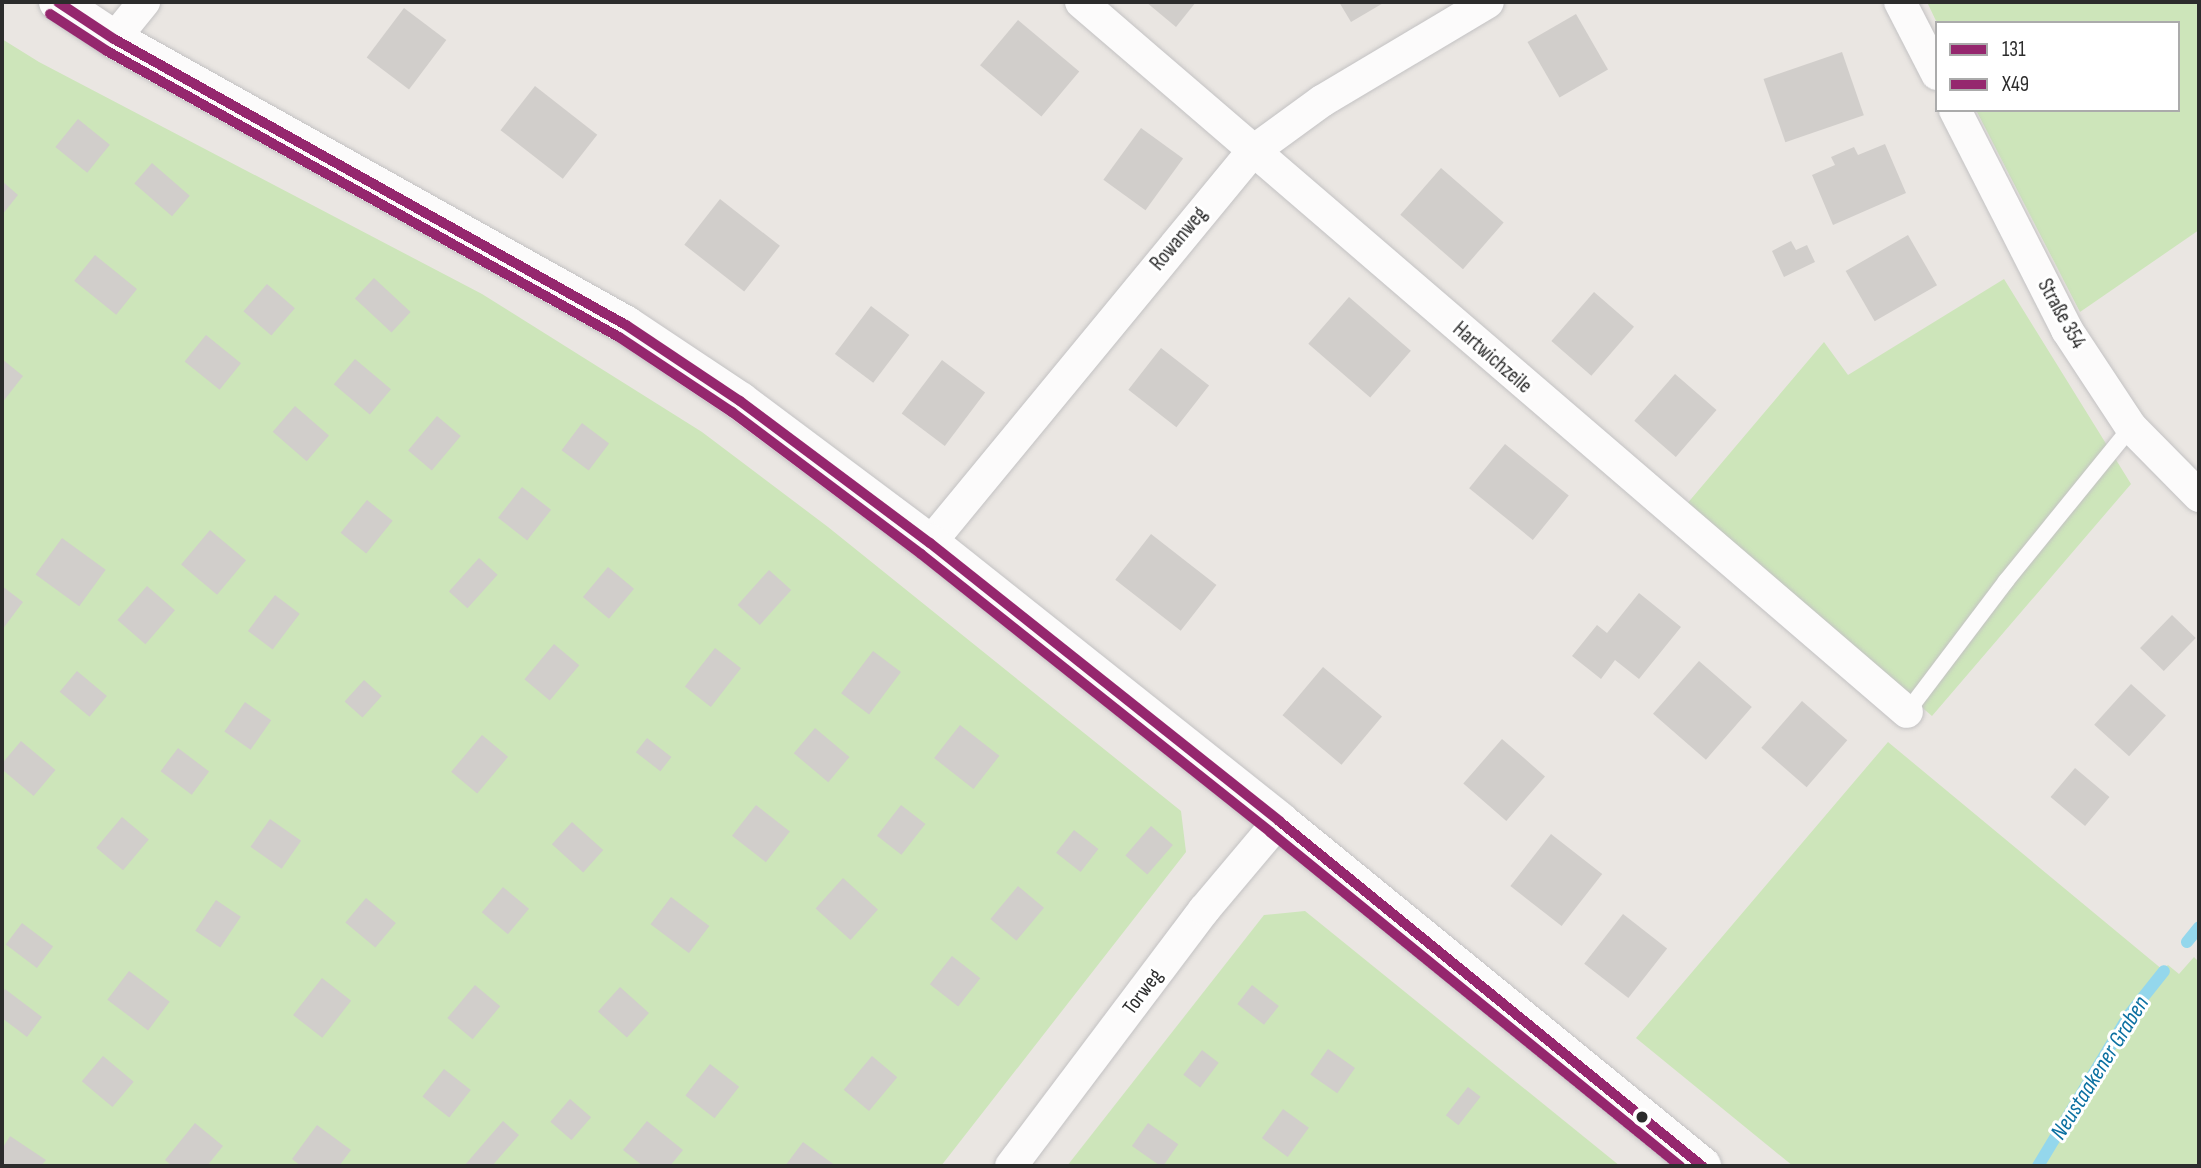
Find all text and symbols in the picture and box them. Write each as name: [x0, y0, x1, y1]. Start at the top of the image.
legend: [1935, 21, 2180, 112]
text: 131: [2002, 37, 2026, 62]
text: X49: [2002, 72, 2029, 97]
street label: Rowanweg: [1145, 202, 1213, 276]
street label: Straße 354: [2032, 275, 2090, 353]
street label: Hartwichzeile: [1447, 317, 1537, 399]
street label: Torweg: [1118, 964, 1168, 1020]
water label: Neustaakener Graben: [2045, 991, 2155, 1145]
unlabelled marker: [1635, 1110, 1649, 1124]

